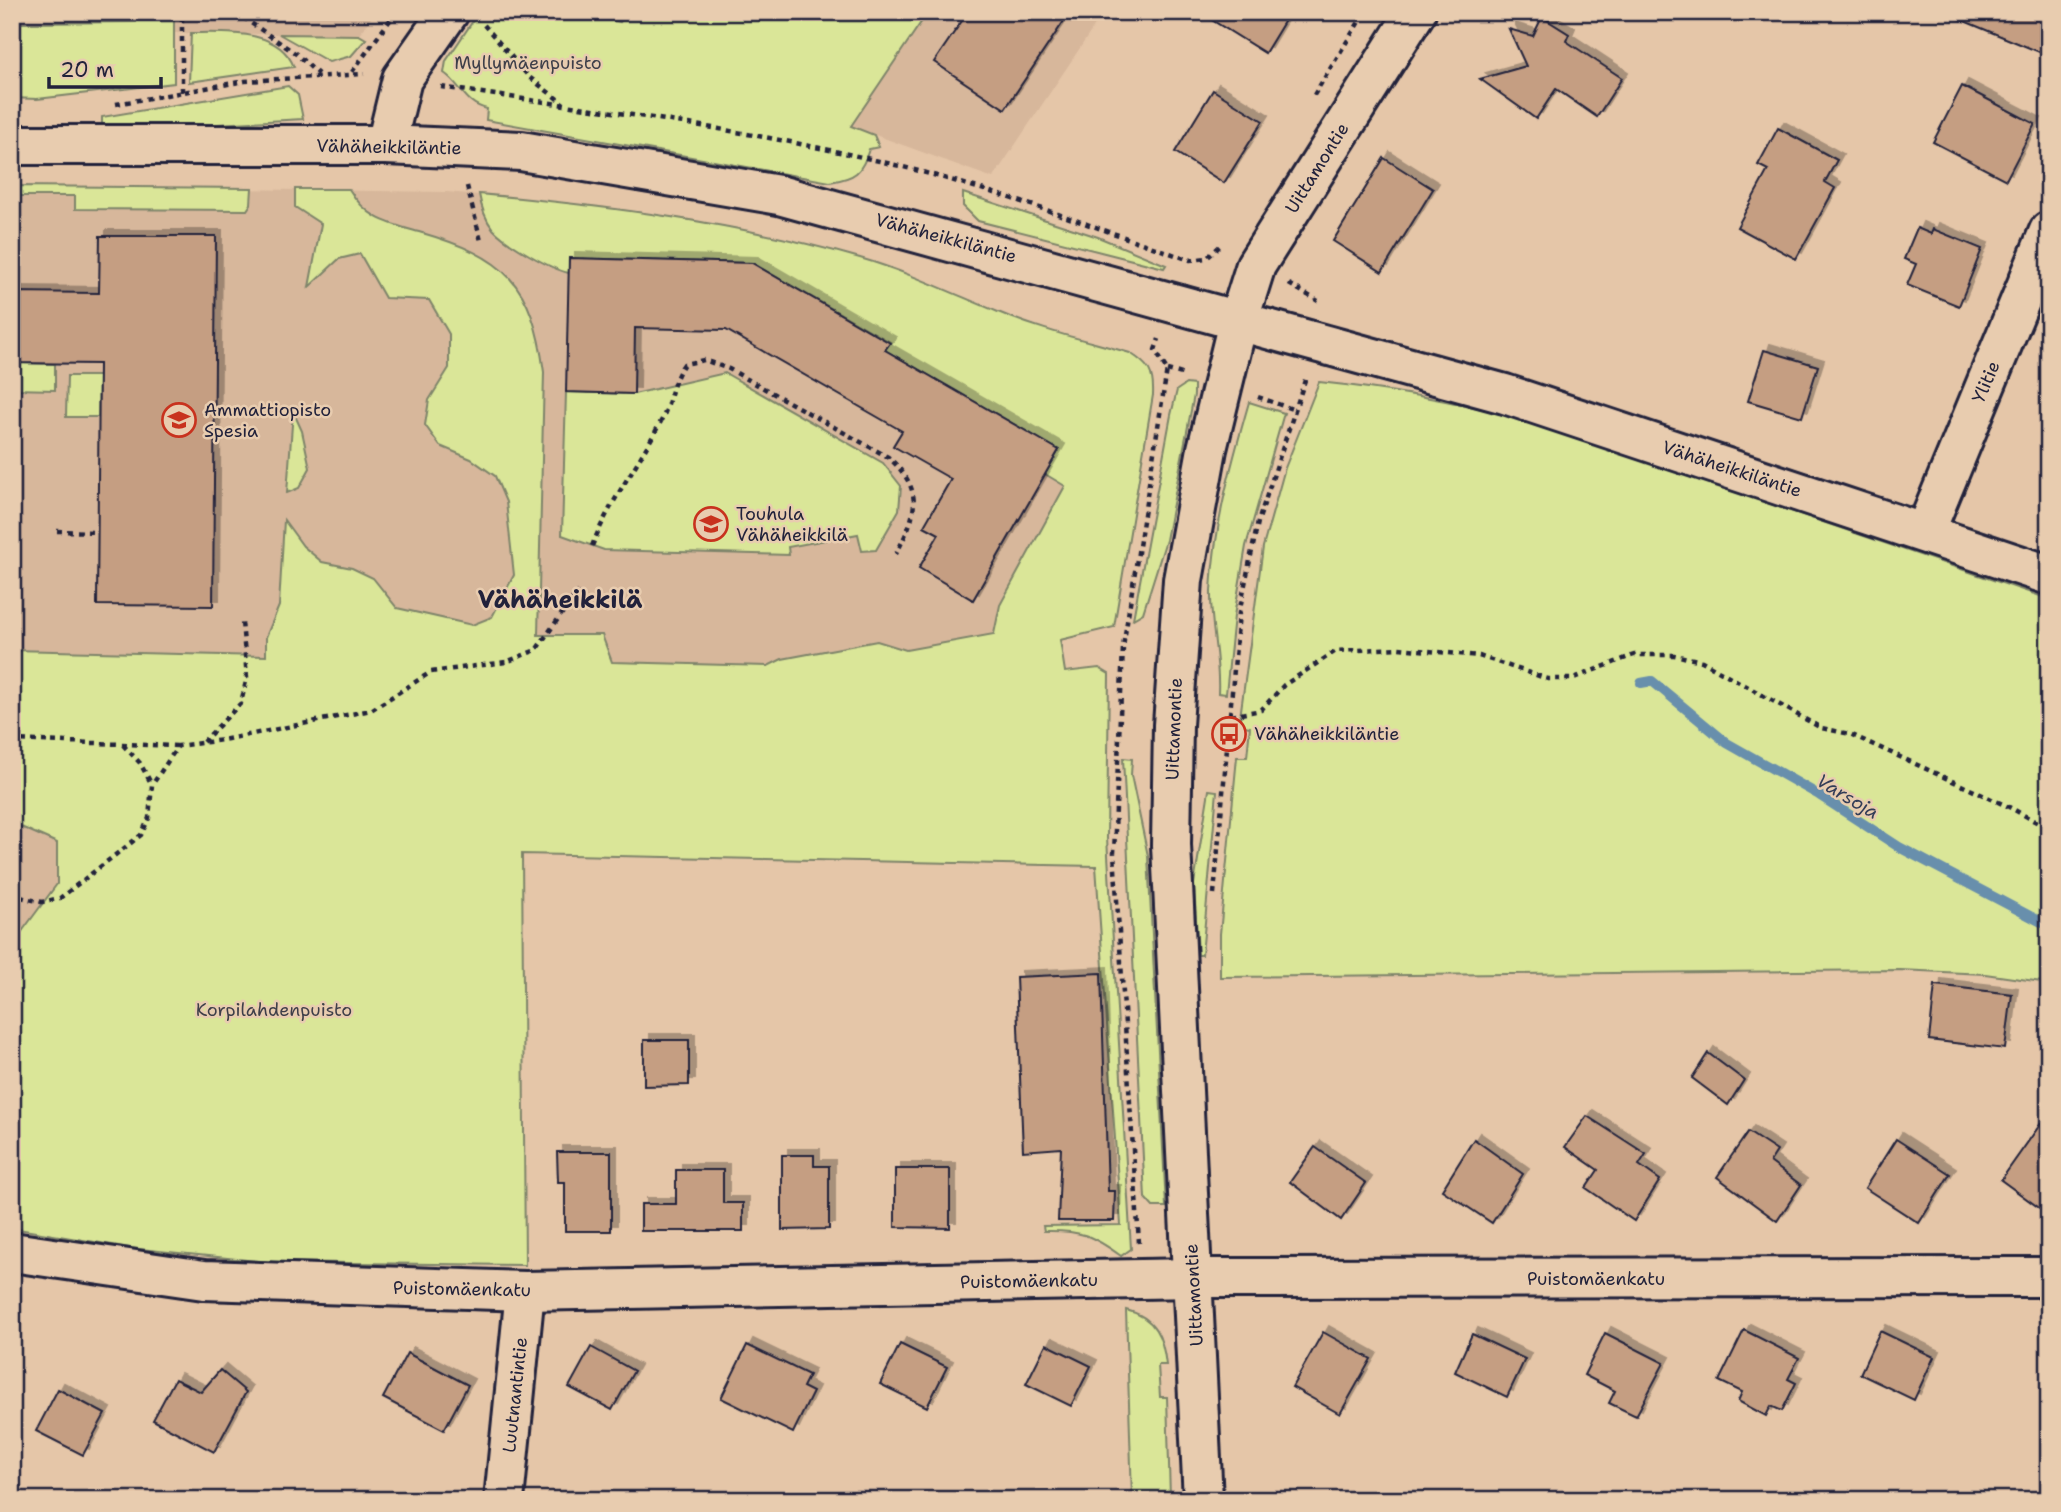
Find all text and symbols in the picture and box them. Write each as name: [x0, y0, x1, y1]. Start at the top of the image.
scale bar: [49, 46, 161, 90]
park label: Myllymäenpuisto: [454, 51, 602, 75]
text: 20 m: [60, 56, 114, 84]
street label: Uittamontie: [1280, 118, 1354, 218]
street label: Vähäheikkiläntie: [316, 134, 462, 160]
street label: Vähäheikkiläntie: [873, 208, 1019, 268]
street label: Ylitie: [1966, 357, 2006, 407]
place label: Ammattiopisto Spesia: [204, 398, 331, 443]
school or university icon: Ammattiopisto Spesia: [160, 401, 198, 439]
street label: Vähäheikkiläntie: [1659, 435, 1805, 503]
place label: Touhula Vähäheikkilä: [736, 502, 848, 547]
school or university icon: Touhula Vähäheikkilä: [692, 505, 730, 543]
district label: Vähäheikkilä: [478, 584, 643, 616]
street label: Uittamontie: [1160, 677, 1188, 781]
bus stop icon: Vähäheikkiläntie: [1210, 715, 1248, 753]
place label: Vähäheikkiläntie: [1254, 722, 1399, 746]
water label: Varsoja: [1812, 768, 1884, 825]
park label: Korpilahdenpuisto: [196, 998, 352, 1022]
street label: Uittamontie: [1179, 1243, 1209, 1347]
street label: Puistomäenkatu: [1527, 1267, 1665, 1291]
street label: Puistomäenkatu: [960, 1268, 1098, 1294]
street label: Puistomäenkatu: [393, 1276, 531, 1302]
street label: Luutnantintie: [497, 1336, 533, 1454]

